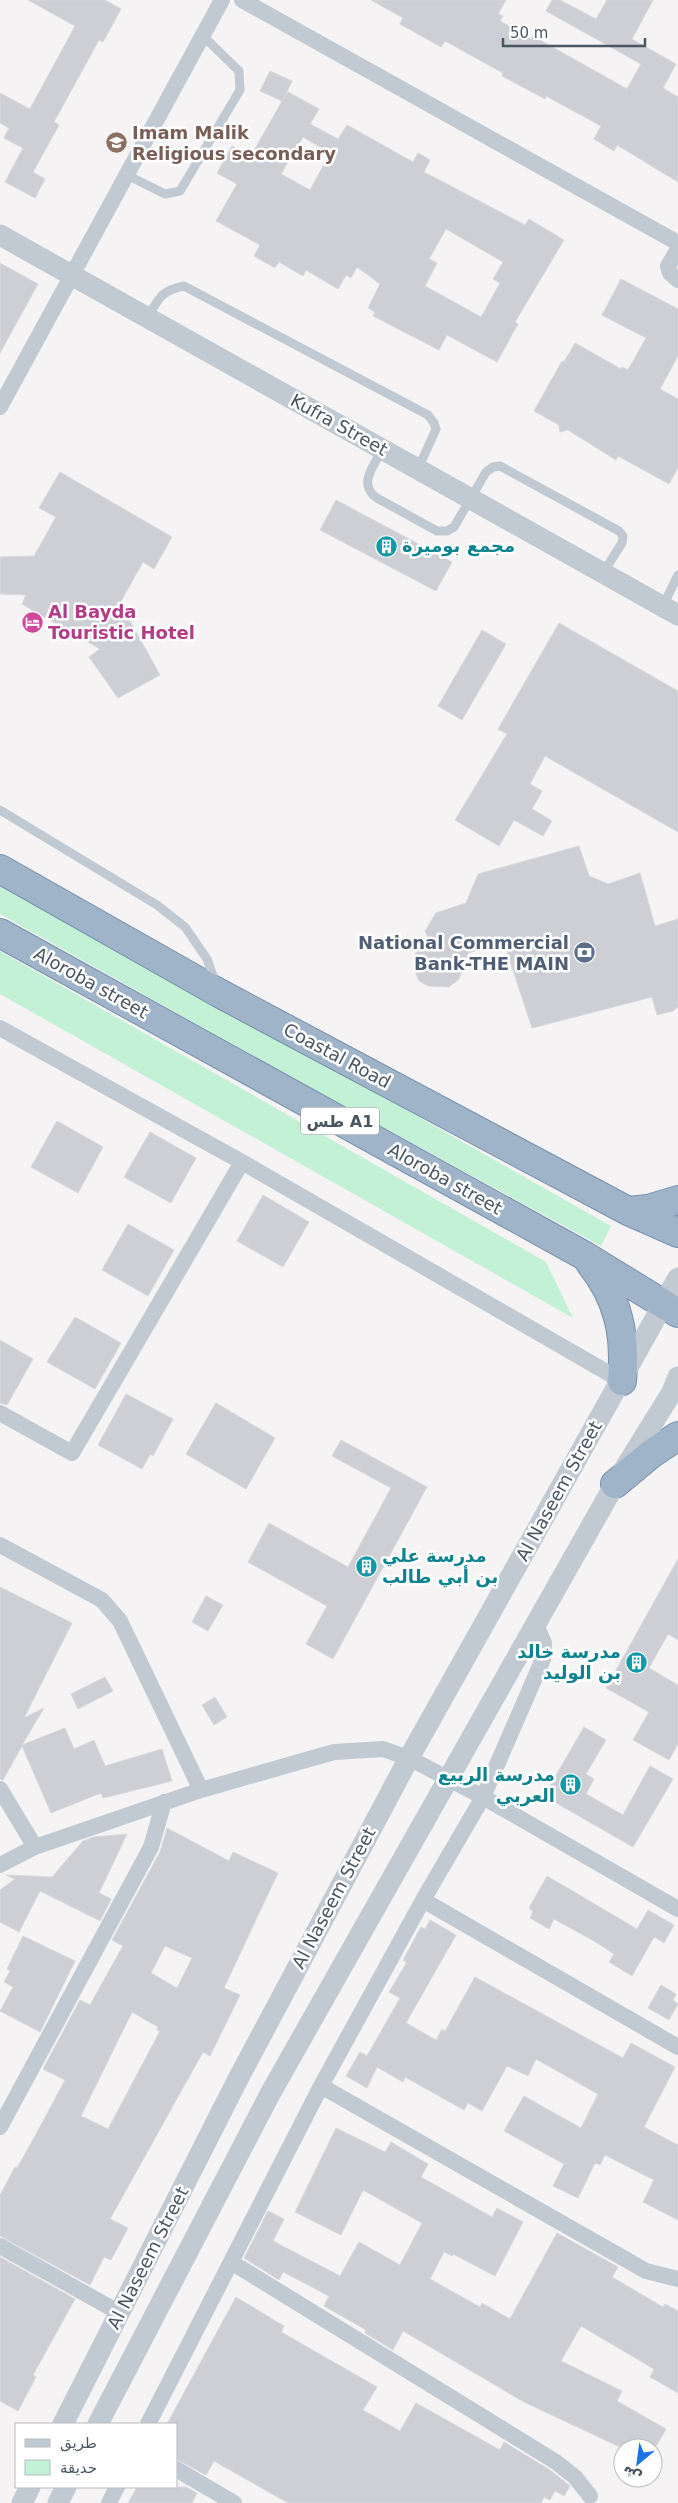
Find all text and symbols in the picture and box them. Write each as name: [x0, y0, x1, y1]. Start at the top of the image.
scale bar: [503, 15, 646, 47]
text: 50 m: [510, 24, 548, 42]
place label: Imam Malik Religious secondary: [132, 122, 336, 164]
school or university icon: Imam Malik Religious secondary: [104, 131, 128, 155]
street label: Kufra Street: [287, 389, 391, 460]
building icon: مجمع بوميرة: [374, 534, 398, 558]
place label: مجمع بوميرة: [402, 535, 515, 557]
place label: Al Bayda Touristic Hotel: [48, 601, 195, 643]
hotel icon: Al Bayda Touristic Hotel: [20, 610, 44, 634]
place label: National Commercial Bank-THE MAIN: [358, 932, 569, 974]
bank icon: National Commercial Bank-THE MAIN: [573, 941, 597, 965]
street label: Aloroba street: [31, 943, 152, 1023]
street label: Coastal Road: [280, 1019, 394, 1093]
road number: طس A1: [301, 1108, 379, 1134]
street label: Aloroba street: [385, 1139, 506, 1219]
street label: Al Naseem Street: [511, 1417, 606, 1565]
place label: مدرسة علي بن أبي طالب: [382, 1545, 498, 1588]
building icon: مدرسة علي بن أبي طالب: [354, 1554, 378, 1578]
place label: مدرسة خالد بن الوليد: [517, 1641, 621, 1684]
building icon: مدرسة خالد بن الوليد: [625, 1650, 649, 1674]
place label: مدرسة الربيع العربي: [438, 1764, 555, 1807]
building icon: مدرسة الربيع العربي: [559, 1773, 583, 1797]
street label: Al Naseem Street: [287, 1824, 380, 1972]
street label: Al Naseem Street: [103, 2183, 193, 2332]
legend: [15, 2423, 178, 2488]
text: طريق: [60, 2434, 97, 2452]
north arrow: [613, 2438, 663, 2488]
text: حديقة: [60, 2459, 97, 2477]
text: ش: [619, 2463, 644, 2486]

